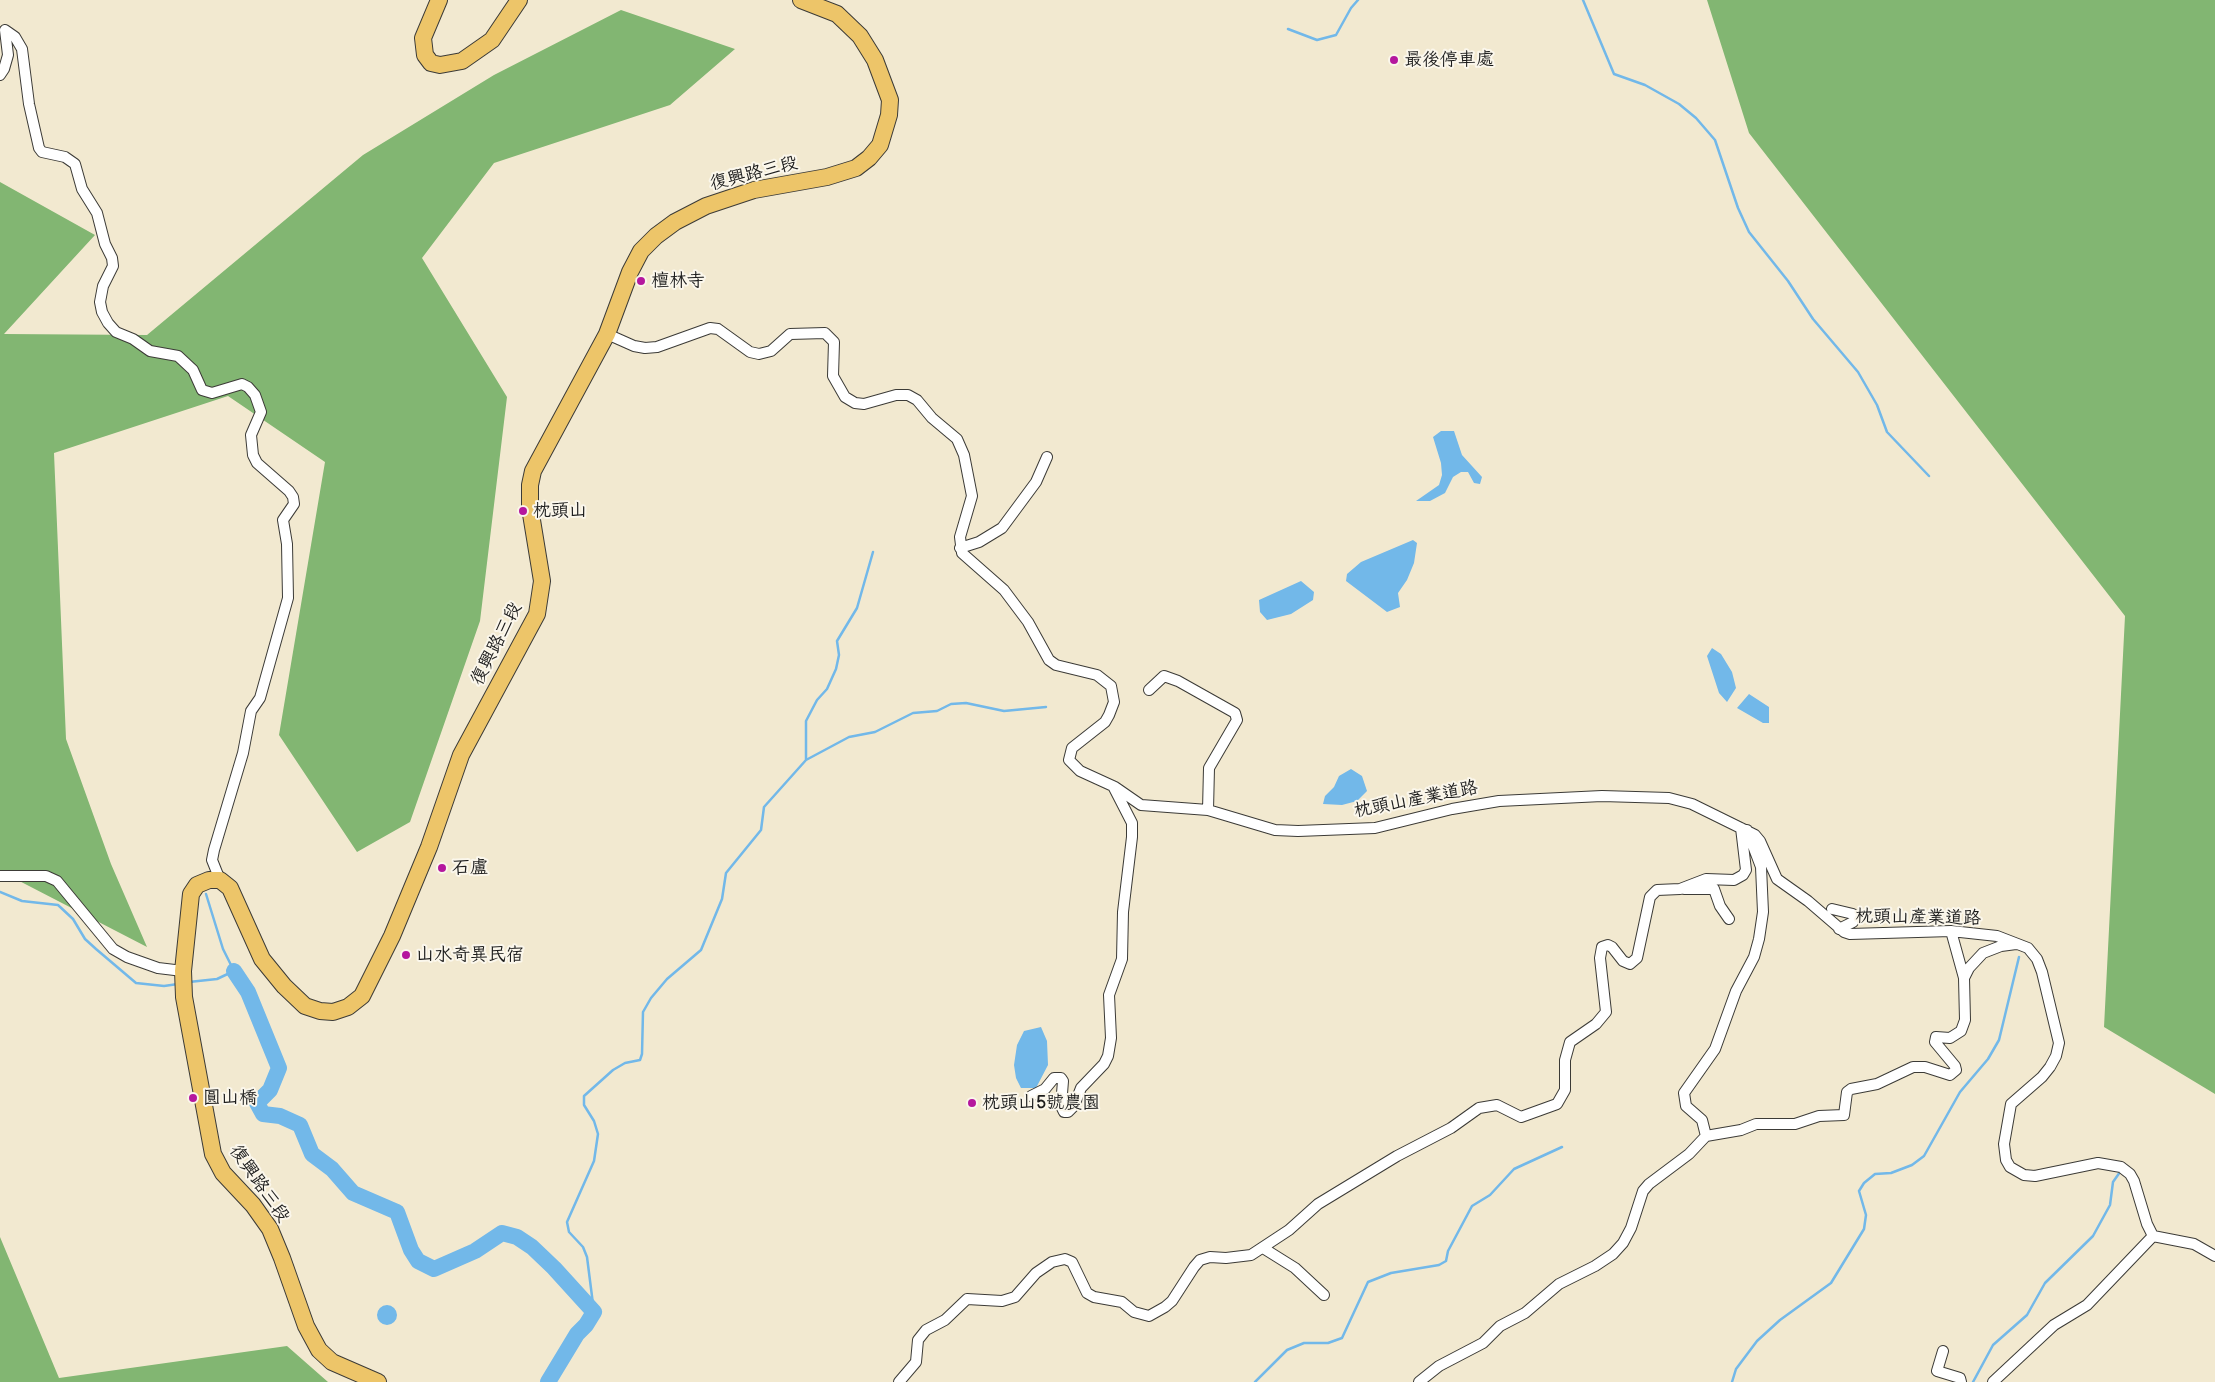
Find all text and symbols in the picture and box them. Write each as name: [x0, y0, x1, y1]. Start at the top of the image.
place label: 最後停車處: [1404, 49, 1494, 71]
marker: 最後停車處: [1388, 54, 1400, 66]
street label: 復興路三段: [708, 153, 800, 195]
place label: 檀林寺: [651, 270, 705, 292]
marker: 檀林寺: [635, 275, 647, 287]
place label: 枕頭山: [533, 500, 587, 522]
marker: 枕頭山: [517, 505, 529, 517]
street label: 復興路三段: [467, 599, 527, 689]
street label: 枕頭山產業道路: [1352, 777, 1480, 823]
place label: 石盧: [452, 857, 488, 879]
marker: 石盧: [436, 862, 448, 874]
street label: 枕頭山產業道路: [1855, 906, 1981, 930]
place label: 山水奇異民宿: [416, 944, 524, 966]
marker: 山水奇異民宿: [400, 949, 412, 961]
place label: 圓山橋: [203, 1087, 257, 1109]
marker: 圓山橋: [187, 1092, 199, 1104]
place label: 枕頭山5號農園: [982, 1092, 1100, 1114]
marker: 枕頭山5號農園: [966, 1097, 978, 1109]
street label: 復興路三段: [224, 1141, 294, 1227]

